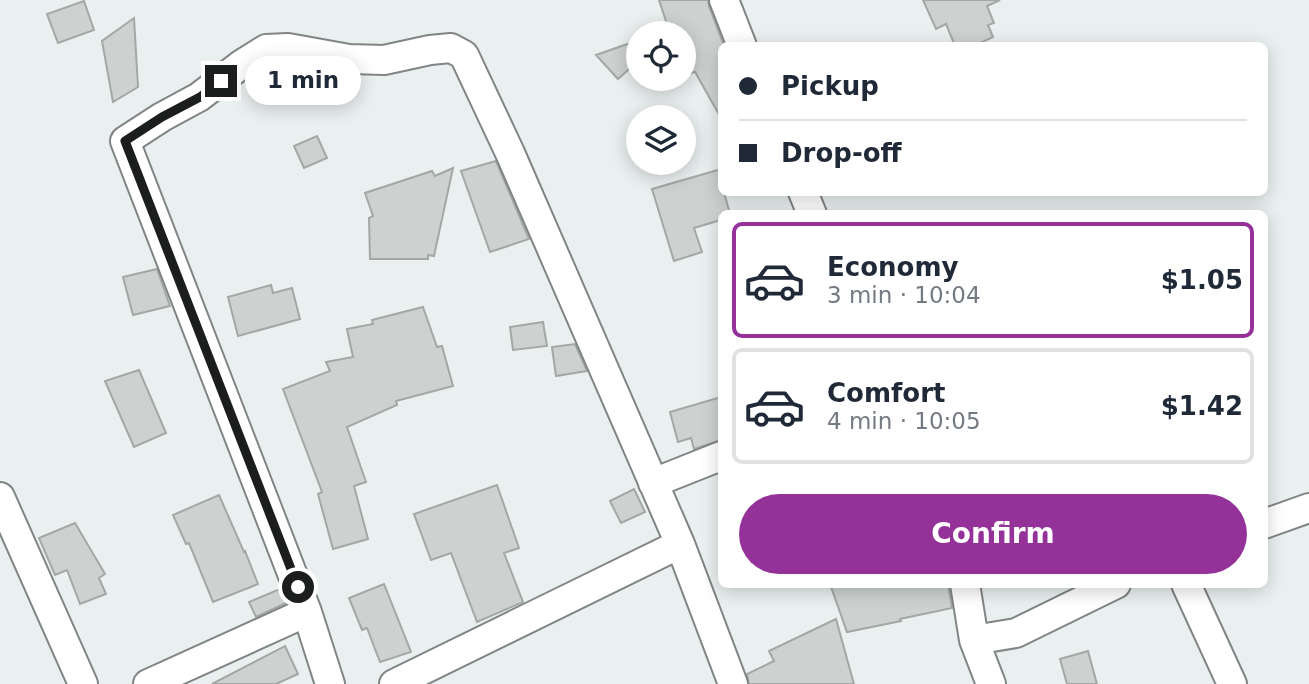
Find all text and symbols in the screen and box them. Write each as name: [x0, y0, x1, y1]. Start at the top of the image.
map controls: [626, 21, 696, 175]
button: locate: [626, 21, 696, 91]
callout: 1 min: [246, 56, 361, 106]
route end: [205, 65, 237, 97]
text: 1 min: [267, 67, 339, 93]
text: Pickup: [781, 71, 879, 101]
button: layers: [626, 105, 696, 175]
text: Drop-off: [781, 138, 902, 168]
icon: car: [743, 249, 806, 312]
text: Economy: [827, 252, 958, 282]
text: $1.05: [1161, 265, 1243, 295]
text: 3 min · 10:04: [827, 282, 981, 308]
icon: car: [743, 375, 806, 438]
text: Comfort: [827, 378, 945, 408]
text: $1.42: [1161, 391, 1243, 421]
text: 4 min · 10:05: [827, 408, 981, 434]
button: Confirm: [739, 494, 1247, 574]
route start: [282, 571, 314, 603]

